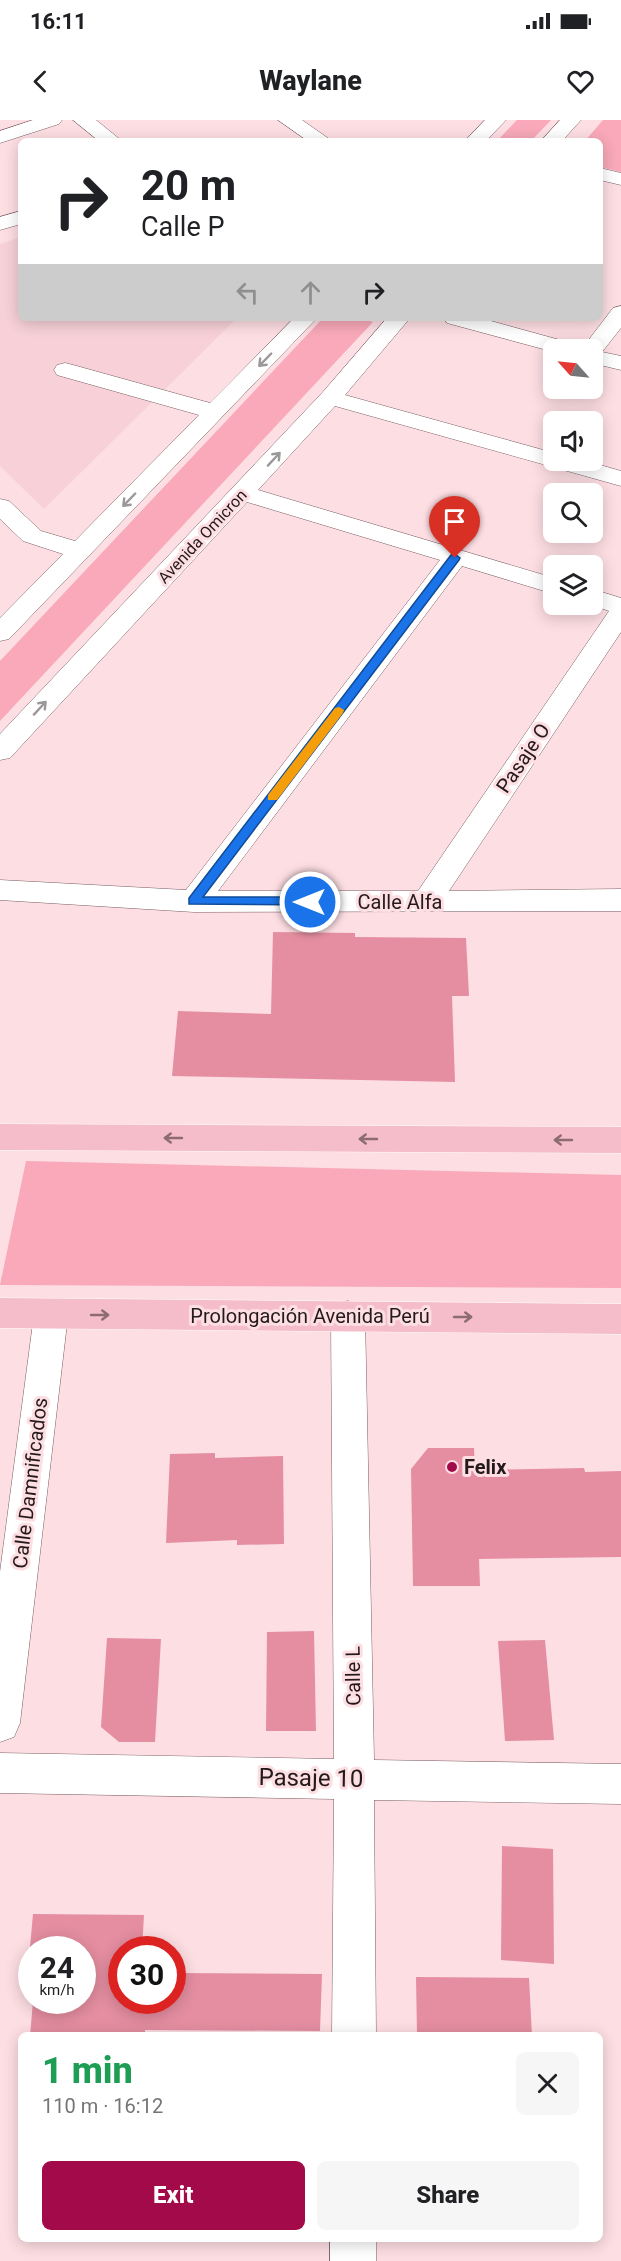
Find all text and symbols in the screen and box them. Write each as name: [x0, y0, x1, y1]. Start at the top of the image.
text: 16:11: [30, 9, 87, 34]
icon: back: [24, 65, 57, 98]
text: Waylane: [259, 65, 362, 97]
icon: heart: [564, 65, 597, 98]
text: 20 m: [141, 161, 236, 210]
icon: right: [42, 162, 120, 240]
text: Calle P: [141, 211, 224, 243]
icon: left: [231, 276, 264, 309]
icon: ahead: [294, 276, 327, 309]
icon: right: [357, 276, 390, 309]
north arrow: [543, 339, 603, 399]
map controls: [543, 339, 603, 615]
one-way arrow: [258, 353, 273, 368]
button: sound: [543, 411, 603, 471]
one-way arrow: [267, 451, 281, 466]
button: search: [543, 483, 603, 543]
street label: Avenida Omicron: [154, 486, 251, 587]
one-way arrow: [122, 492, 137, 507]
pin: [429, 496, 480, 558]
icon: arrive: [438, 505, 471, 538]
button: layers: [543, 555, 603, 615]
one-way arrow: [33, 701, 47, 716]
street label: Pasaje O: [491, 719, 555, 797]
position arrow: [278, 870, 342, 934]
street label: Calle Alfa: [358, 890, 442, 914]
one-way arrow: [163, 1132, 183, 1144]
one-way arrow: [358, 1133, 378, 1145]
one-way arrow: [553, 1134, 573, 1146]
street label: Prolongación Avenida Perú: [190, 1304, 430, 1328]
one-way arrow: [90, 1309, 110, 1321]
one-way arrow: [453, 1311, 473, 1323]
street label: Calle Damnificados: [8, 1396, 52, 1570]
place label: Felix: [464, 1455, 507, 1479]
marker: Felix: [445, 1460, 459, 1474]
street label: Calle L: [340, 1646, 366, 1706]
street label: Pasaje 10: [258, 1763, 364, 1793]
speed limit sign: 30: [108, 1936, 186, 2014]
text: 24: [40, 1950, 74, 1985]
text: km/h: [39, 1981, 75, 1999]
text: 1 min: [42, 2050, 133, 2092]
button: close: [516, 2052, 579, 2115]
text: 110 m · 16:12: [42, 2094, 163, 2118]
button: Exit: [42, 2161, 305, 2230]
button: Share: [317, 2161, 579, 2230]

